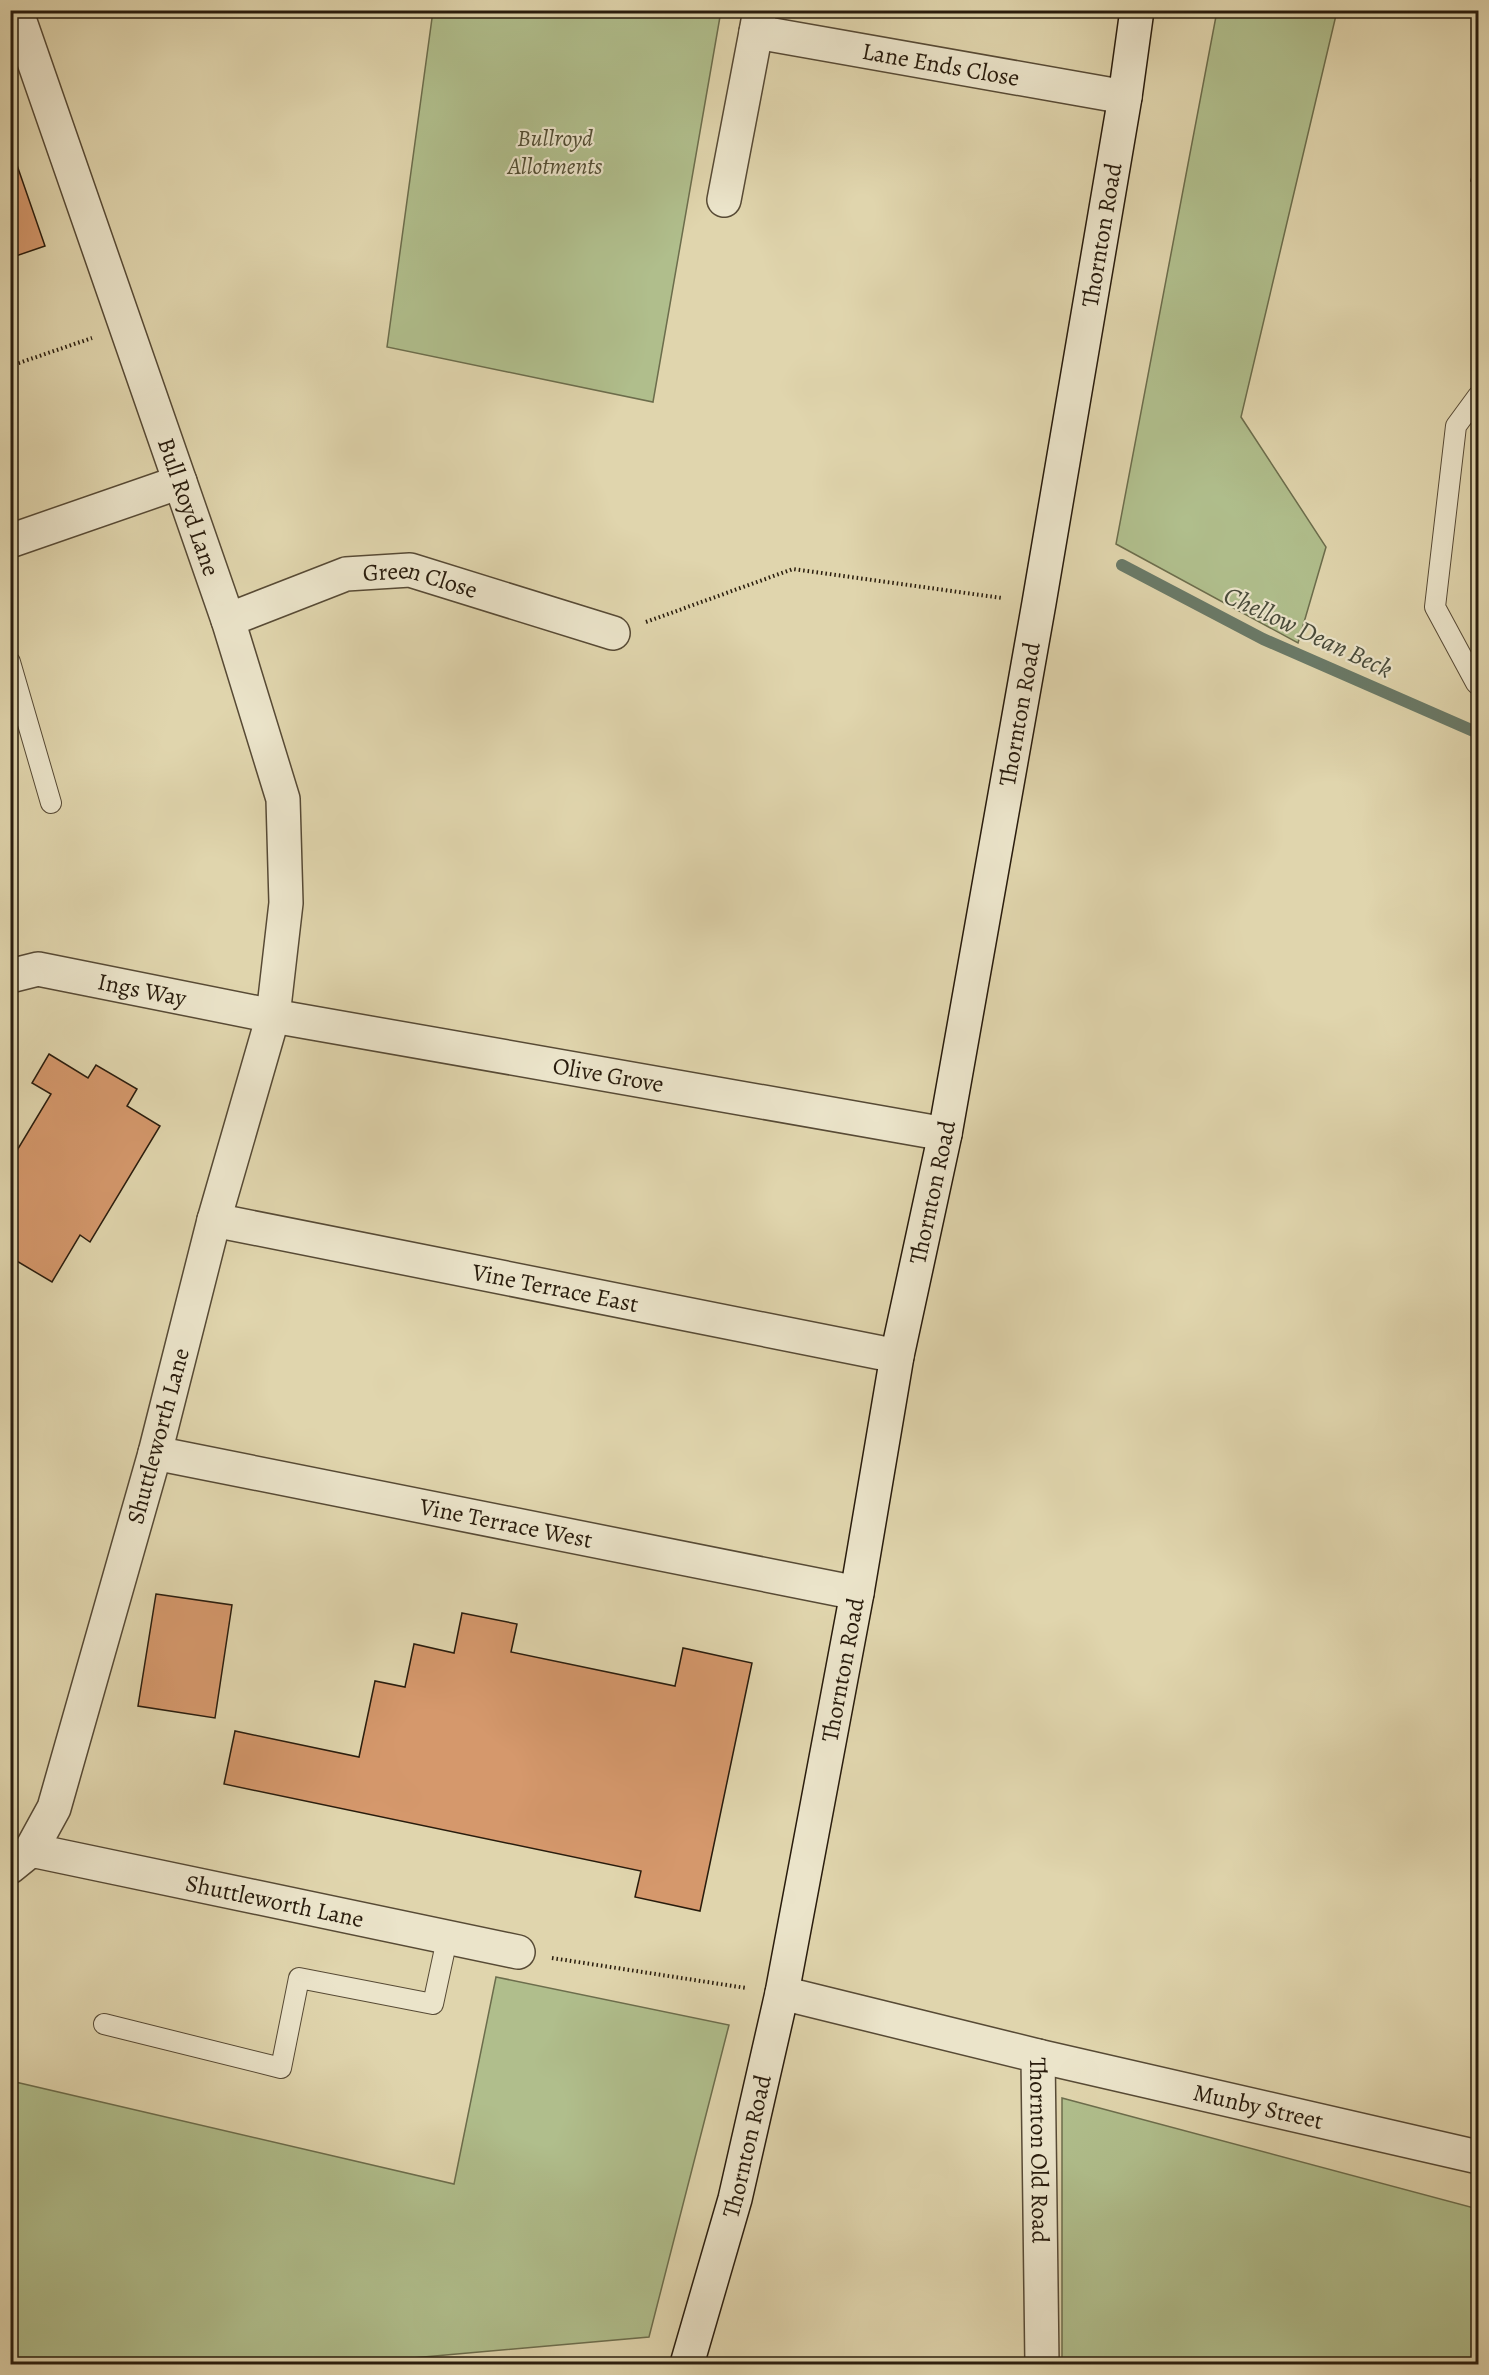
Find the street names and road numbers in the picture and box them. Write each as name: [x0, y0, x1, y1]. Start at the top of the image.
street label: Lane Ends Close: [860, 35, 1022, 94]
street label: Thornton Road: [1074, 160, 1130, 310]
street label: Bull Royd Lane: [150, 433, 228, 580]
street label: Green Close: [362, 554, 481, 606]
street label: Thornton Road: [991, 639, 1048, 789]
street label: Ings Way: [95, 965, 190, 1014]
street label: Olive Grove: [550, 1049, 666, 1100]
street label: Thornton Road: [901, 1118, 963, 1267]
street label: Vine Terrace East: [468, 1256, 641, 1320]
street label: Shuttleworth Lane: [119, 1344, 197, 1528]
street label: Vine Terrace West: [416, 1490, 595, 1556]
street label: Thornton Road: [813, 1595, 872, 1744]
street label: Shuttleworth Lane: [183, 1867, 367, 1935]
street label: Thornton Old Road: [1022, 2057, 1056, 2244]
street label: Thornton Road: [714, 2071, 779, 2221]
street label: Munby Street: [1190, 2076, 1326, 2137]

